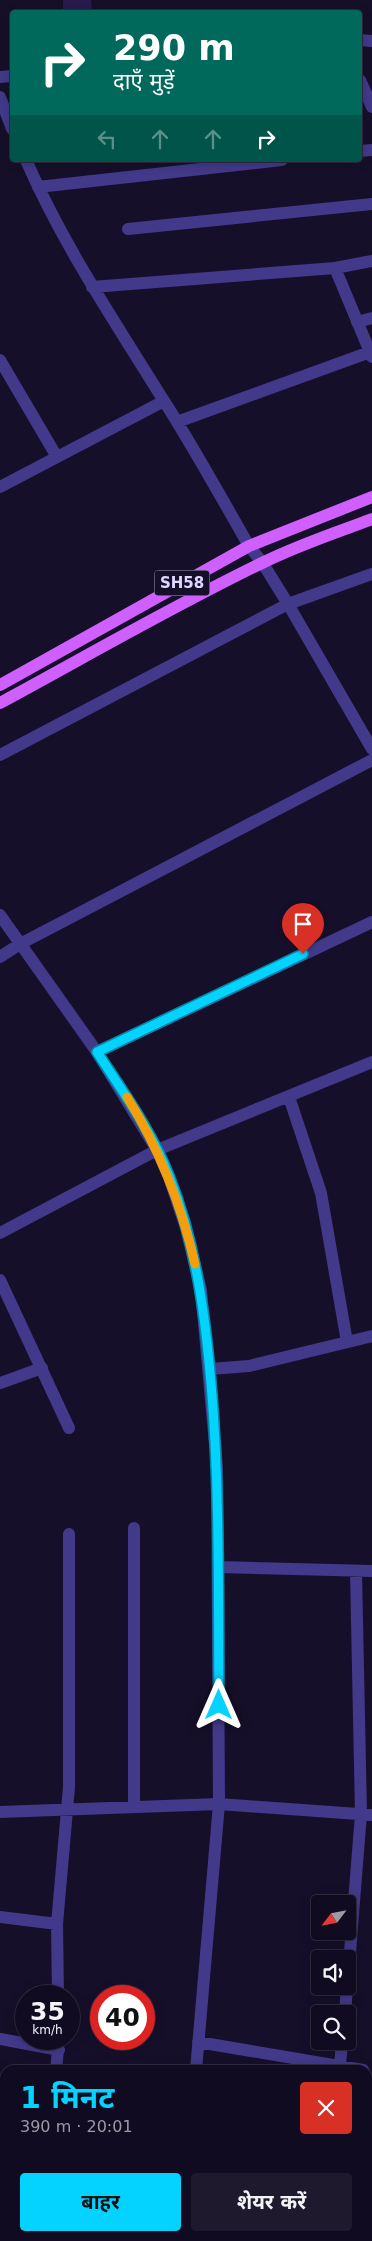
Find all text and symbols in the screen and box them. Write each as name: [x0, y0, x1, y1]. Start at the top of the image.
text: 290 m: [113, 28, 235, 68]
icon: right: [30, 30, 95, 95]
text: दाएँ मुड़ें: [113, 69, 174, 94]
icon: left: [93, 125, 121, 153]
icon: ahead: [146, 125, 174, 153]
icon: ahead: [199, 125, 227, 153]
icon: right: [252, 125, 280, 153]
road number: SH58: [154, 570, 210, 596]
pin: [282, 903, 324, 954]
icon: arrive: [289, 910, 317, 938]
position arrow: [192, 1678, 244, 1730]
north arrow: [311, 1895, 356, 1940]
map controls: [311, 1895, 356, 2050]
button: sound: [311, 1950, 356, 1995]
speed limit sign: 40: [90, 1985, 155, 2050]
text: 35: [30, 1997, 65, 2026]
button: search: [311, 2005, 356, 2050]
text: km/h: [32, 2023, 63, 2037]
text: 1 मिनट: [20, 2080, 114, 2115]
button: close: [300, 2082, 352, 2134]
text: 390 m · 20:01: [20, 2117, 133, 2136]
button: बाहर: [20, 2173, 181, 2231]
button: शेयर करें: [191, 2173, 352, 2231]

